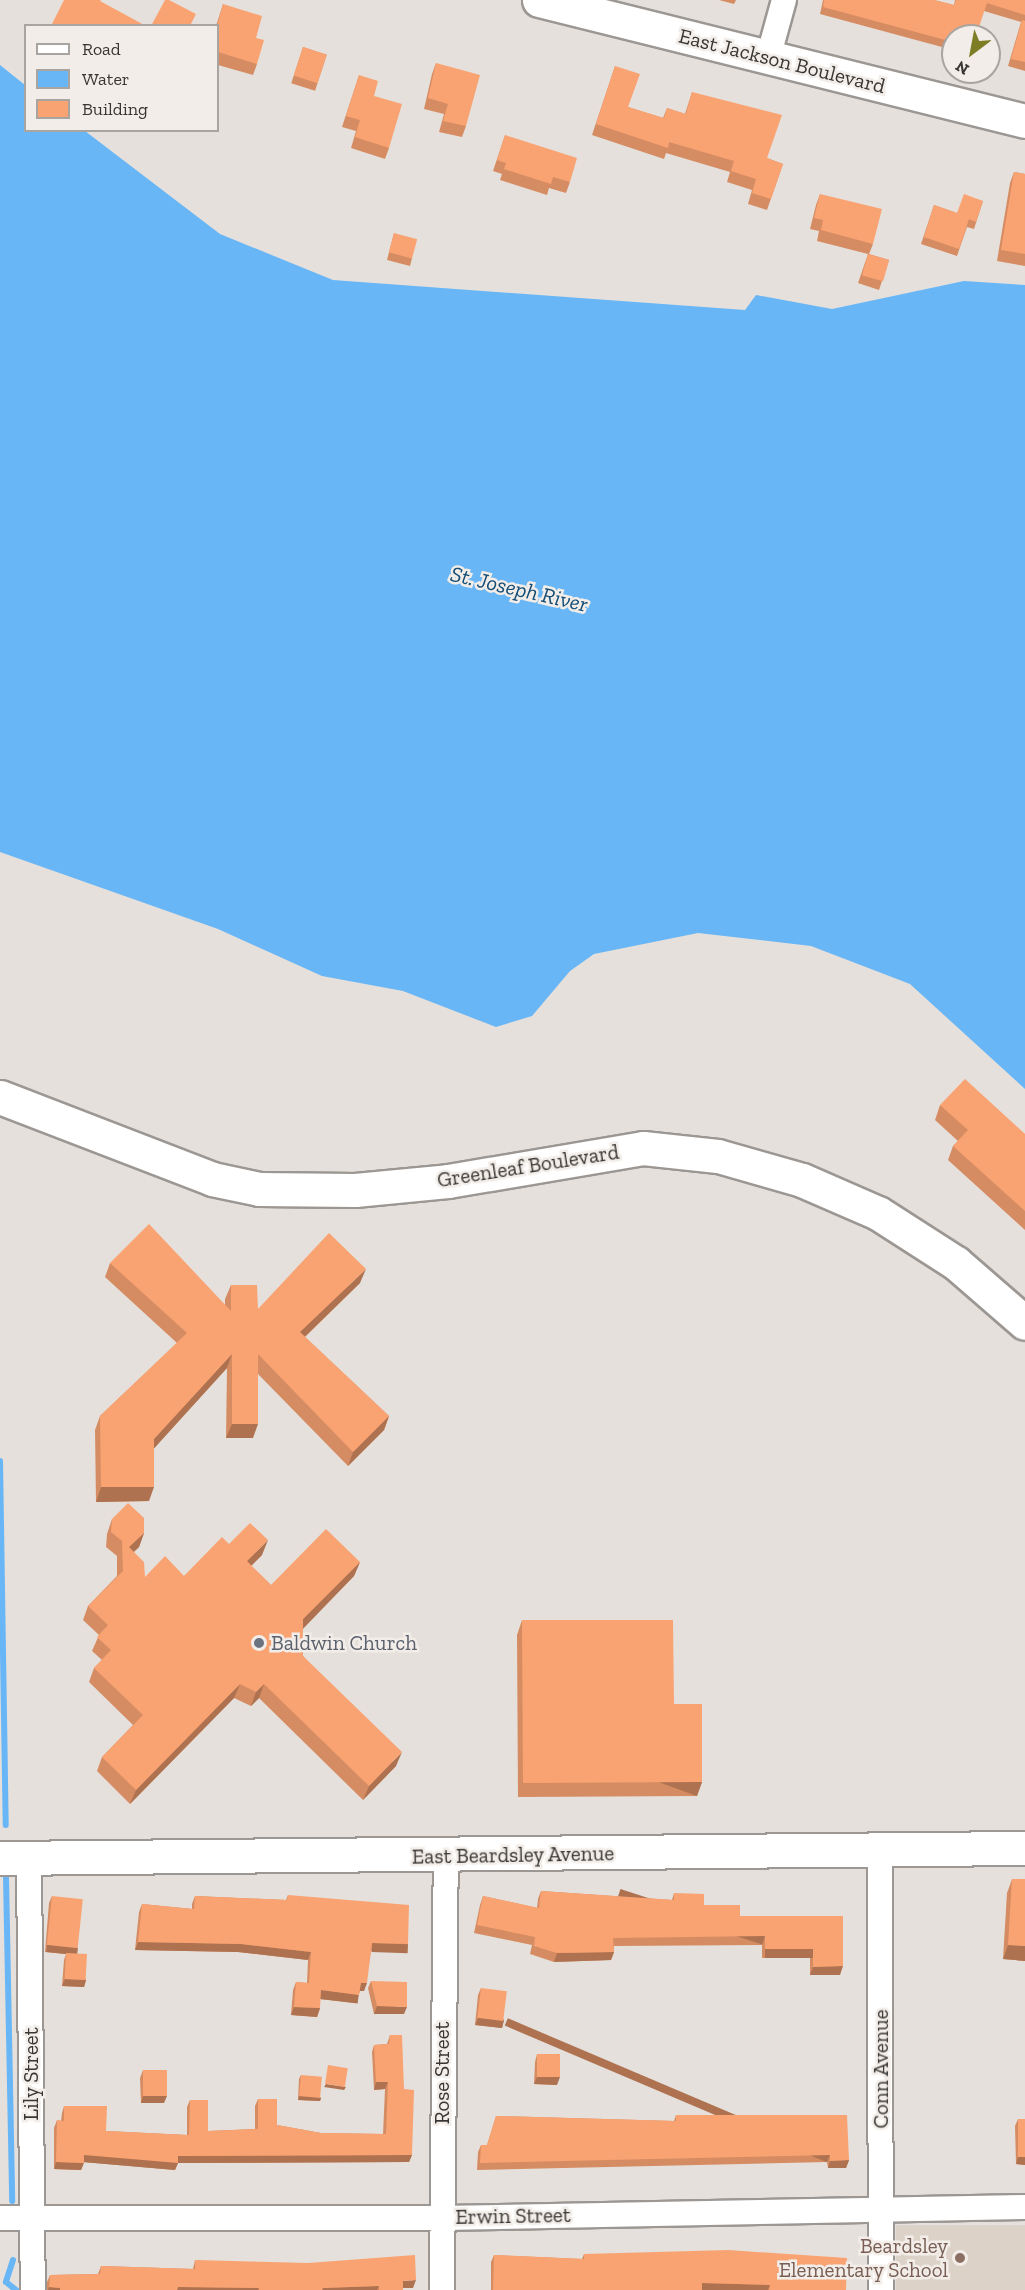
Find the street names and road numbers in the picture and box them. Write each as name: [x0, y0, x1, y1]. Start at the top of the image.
street label: East Jackson Boulevard: [676, 23, 888, 99]
street label: Greenleaf Boulevard: [435, 1139, 621, 1193]
street label: East Beardsley Avenue: [411, 1841, 615, 1869]
street label: Conn Avenue: [868, 2009, 894, 2129]
street label: Rose Street: [429, 2022, 455, 2124]
street label: Lily Street: [18, 2027, 44, 2121]
street label: Erwin Street: [455, 2202, 571, 2230]

